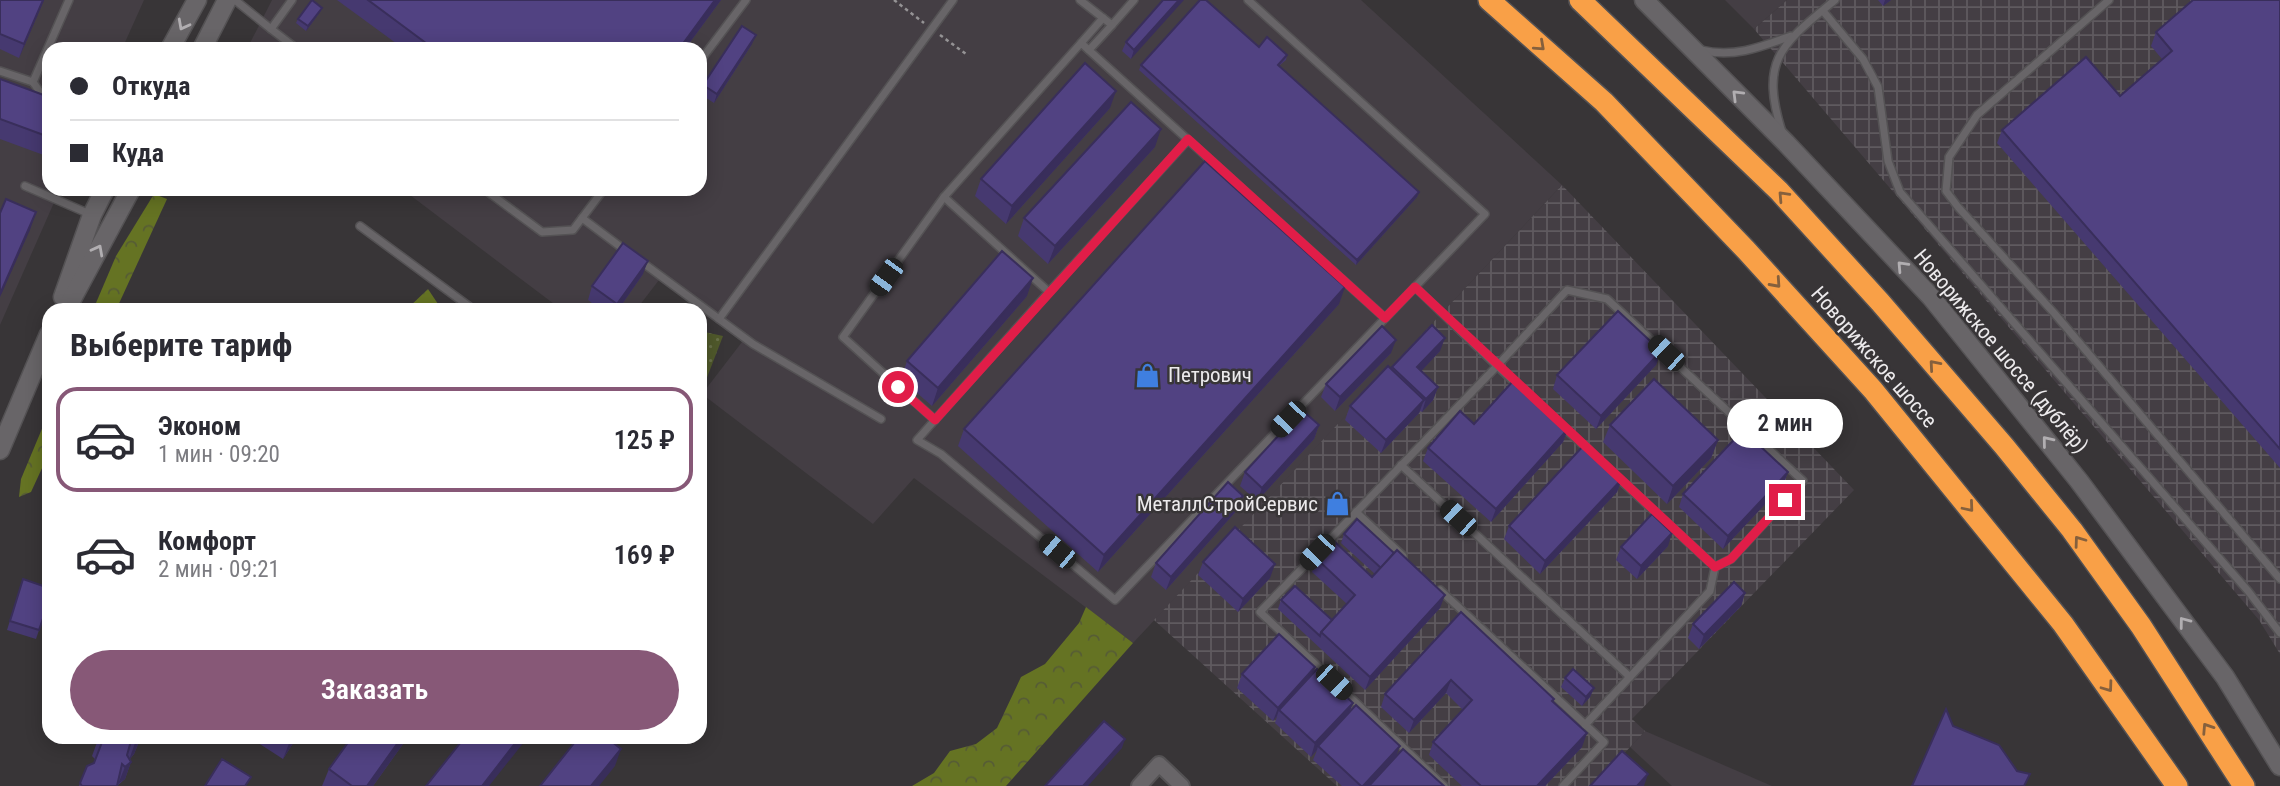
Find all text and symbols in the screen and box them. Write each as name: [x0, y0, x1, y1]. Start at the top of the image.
one-way arrow: [178, 17, 192, 30]
one-way arrow: [1532, 37, 1545, 50]
text: Откуда: [112, 71, 190, 101]
one-way arrow: [1733, 91, 1746, 104]
text: Куда: [112, 138, 164, 168]
one-way arrow: [1778, 191, 1791, 204]
street label: Новорижское шоссе (дублёр): [1909, 244, 2093, 458]
one-way arrow: [90, 245, 103, 257]
car: [866, 254, 907, 300]
one-way arrow: [1897, 261, 1910, 274]
one-way arrow: [1767, 275, 1780, 288]
street label: Новорижское шоссе: [1806, 282, 1942, 432]
text: Выберите тариф: [70, 326, 292, 364]
car: [1644, 331, 1689, 375]
shop icon: Петрович: [1134, 361, 1162, 389]
one-way arrow: [1930, 361, 1942, 374]
place label: Петрович: [1168, 363, 1252, 387]
route start: [882, 371, 914, 403]
car: [1266, 397, 1311, 441]
callout: 2 мин: [1727, 398, 1843, 448]
icon: car: [74, 408, 137, 471]
text: 2 мин: [1757, 410, 1813, 437]
text: Эконом: [158, 411, 241, 441]
text: 125 ₽: [614, 425, 675, 455]
one-way arrow: [2042, 437, 2055, 449]
text: 1 мин · 09:20: [158, 441, 280, 468]
route end: [1769, 484, 1801, 516]
shop icon: МеталлСтройСервис: [1324, 490, 1352, 518]
place label: МеталлСтройСервис: [1137, 492, 1318, 516]
car: [1436, 496, 1481, 540]
one-way arrow: [1961, 499, 1974, 511]
icon: car: [74, 523, 137, 586]
text: Комфорт: [158, 526, 256, 556]
car: [1035, 529, 1080, 573]
car: [1295, 530, 1340, 574]
one-way arrow: [2075, 536, 2087, 548]
text: 169 ₽: [614, 540, 675, 570]
text: 2 мин · 09:21: [158, 556, 280, 583]
one-way arrow: [2180, 618, 2193, 630]
button: Заказать: [70, 650, 679, 730]
car: [1312, 660, 1357, 704]
one-way arrow: [2100, 679, 2112, 692]
one-way arrow: [2203, 723, 2216, 736]

